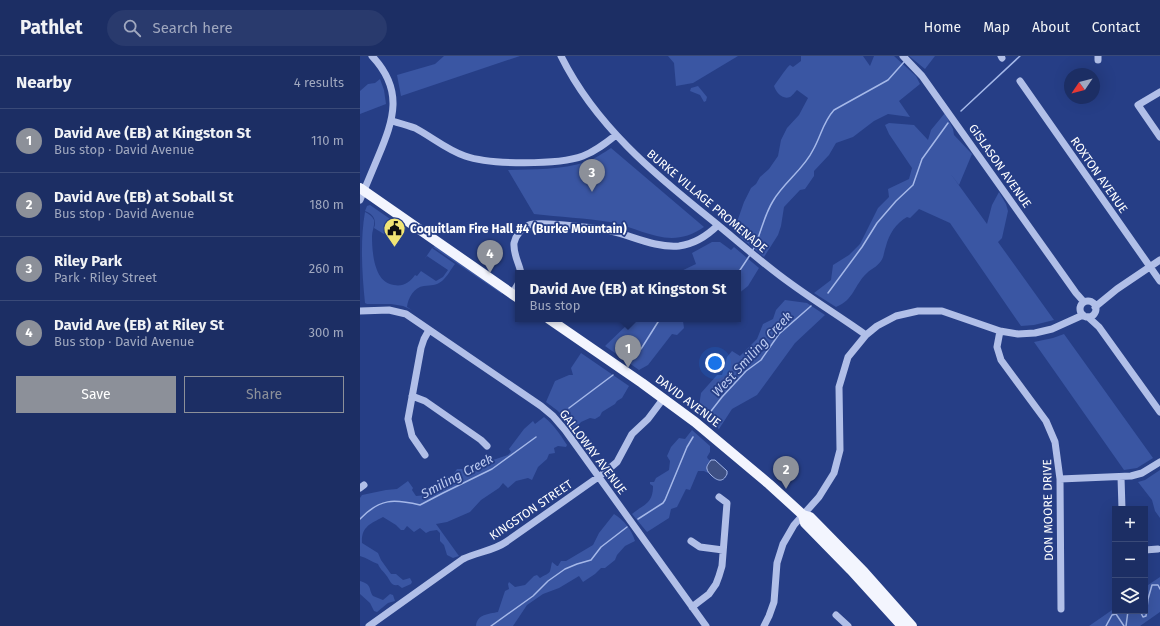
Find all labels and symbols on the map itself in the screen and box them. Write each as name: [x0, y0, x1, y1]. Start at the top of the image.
north arrow: [1064, 68, 1100, 104]
street label: GISLASON AVENUE: [966, 121, 1034, 211]
street label: ROXTON AVENUE: [1068, 134, 1130, 216]
street label: BURKE VILLAGE PROMENADE: [644, 147, 770, 255]
pin: 3: [579, 159, 605, 192]
public building icon: Coquitlam Fire Hall #4 (Burke Mountain): [382, 216, 408, 249]
place label: Coquitlam Fire Hall #4 (Burke Mountain): [410, 222, 627, 236]
pin: 4: [477, 240, 503, 273]
water label: West Smiling Creek: [709, 308, 795, 400]
pin: 1: [615, 335, 641, 368]
your location: [705, 353, 725, 373]
street label: DAVID AVENUE: [653, 372, 723, 430]
street label: GALLOWAY AVENUE: [557, 407, 629, 497]
water label: Smiling Creek: [417, 451, 496, 502]
pin: 2: [773, 456, 799, 489]
street label: DON MOORE DRIVE: [1040, 459, 1056, 561]
street label: KINGSTON STREET: [487, 477, 576, 543]

